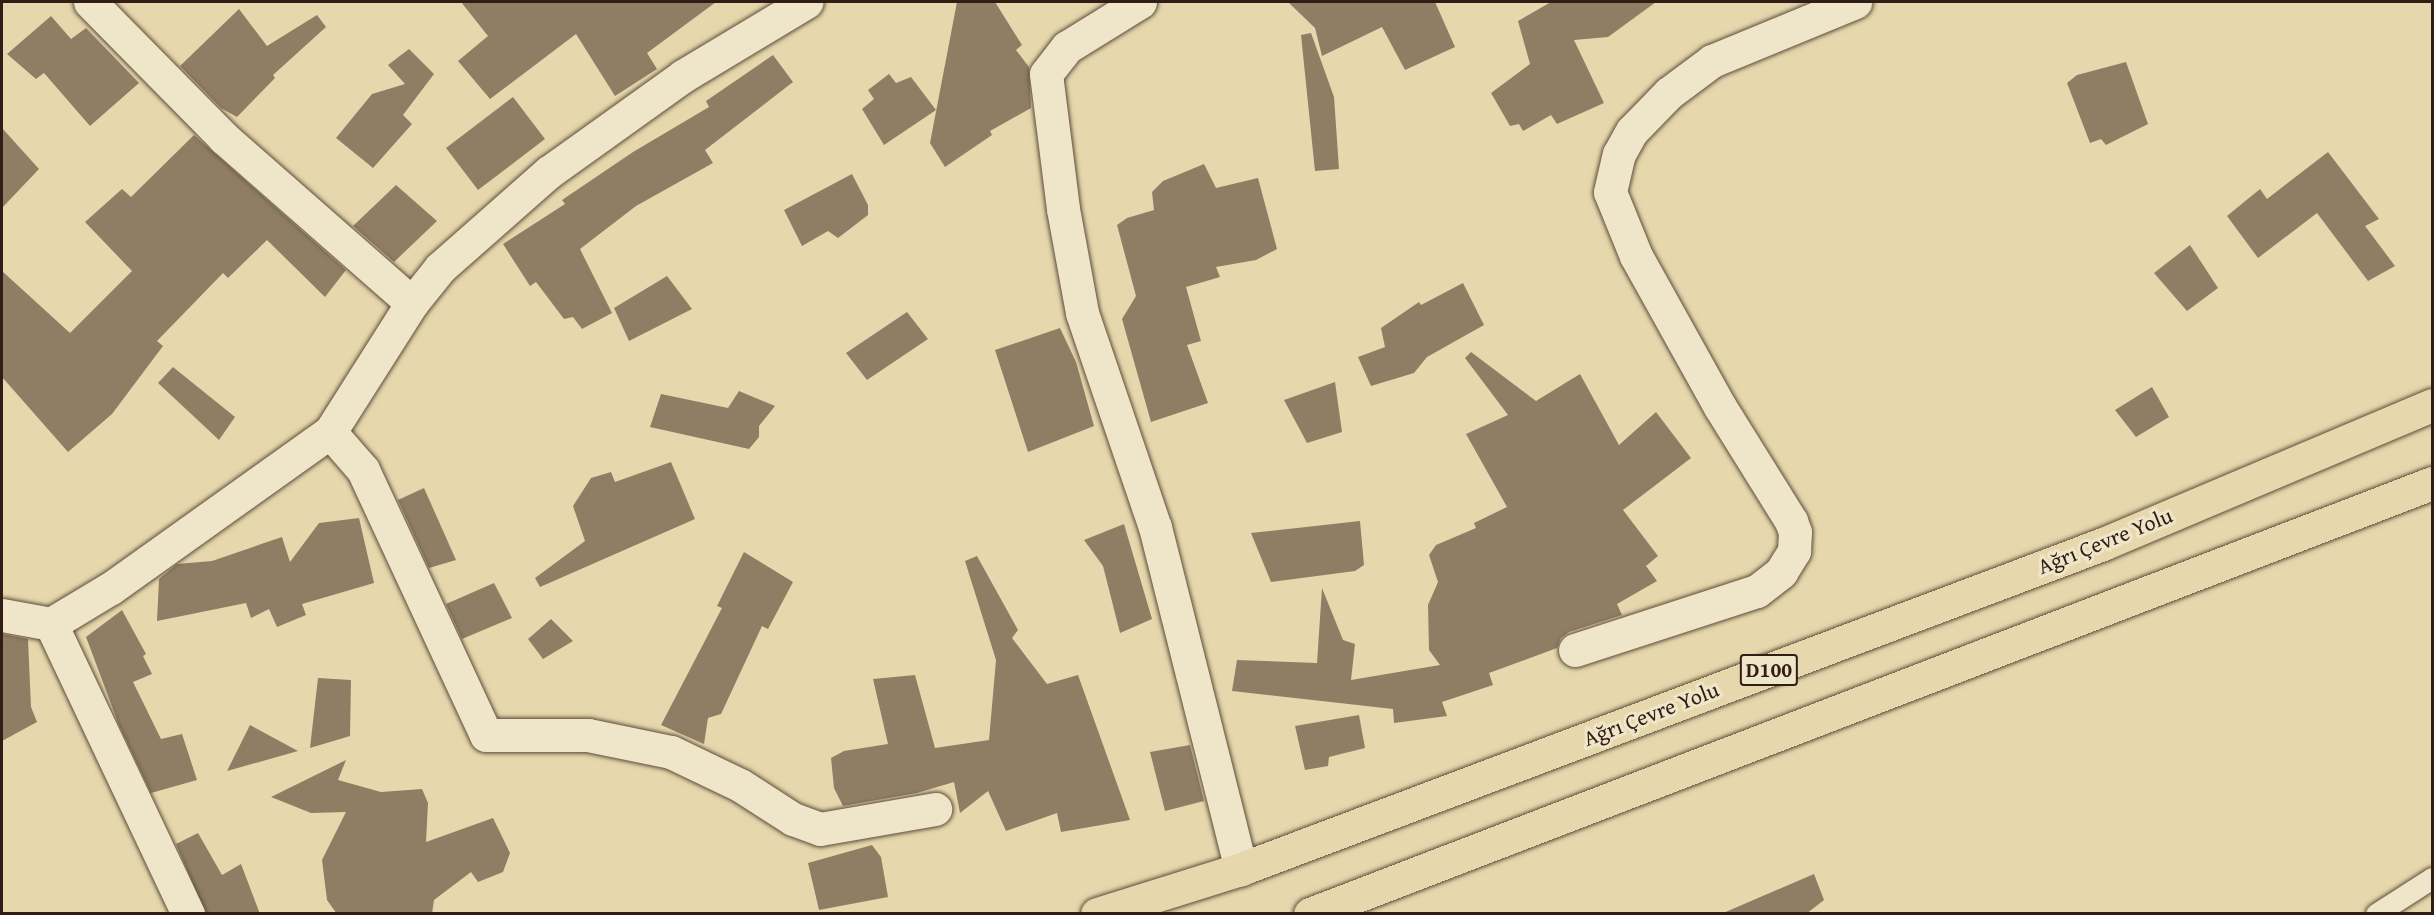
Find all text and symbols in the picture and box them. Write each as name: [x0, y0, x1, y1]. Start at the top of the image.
street label: Ağrı Çevre Yolu: [2034, 502, 2176, 580]
road number: D100: [1739, 652, 1799, 688]
street label: Ağrı Çevre Yolu: [1580, 676, 1722, 752]

